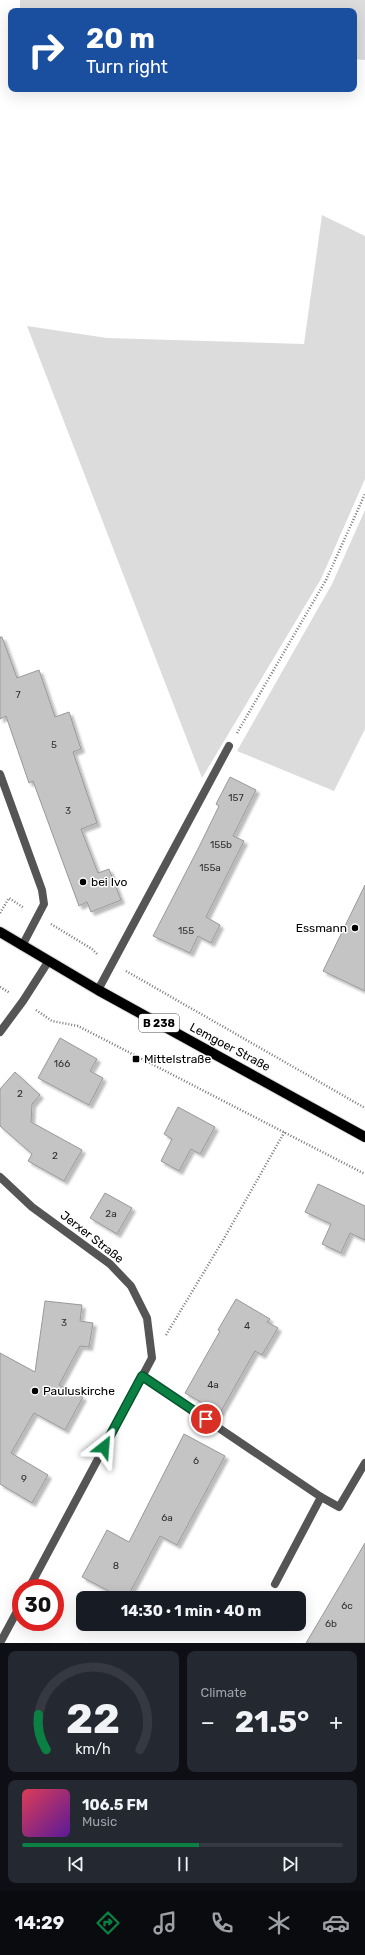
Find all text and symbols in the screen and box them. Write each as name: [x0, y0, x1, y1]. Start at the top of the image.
text: 20 m: [86, 22, 155, 55]
icon: right: [20, 24, 72, 76]
text: Turn right: [86, 56, 168, 78]
house number: 7: [15, 689, 21, 701]
house number: 5: [51, 739, 57, 751]
house number: 157: [228, 792, 244, 804]
house number: 3: [65, 805, 71, 817]
house number: 155b: [210, 839, 232, 851]
house number: 155a: [199, 862, 221, 874]
place label: bei Ivo: [91, 875, 127, 889]
marker: bei Ivo: [78, 877, 88, 887]
place label: Essmann: [296, 921, 347, 935]
marker: Essmann: [350, 923, 360, 933]
house number: 155: [178, 925, 194, 937]
road number: B 238: [139, 1014, 179, 1032]
street label: Lemgoer Straße: [187, 1020, 273, 1074]
place label: Mittelstraße: [144, 1052, 211, 1066]
marker: Mittelstraße: [131, 1054, 141, 1064]
house number: 166: [54, 1058, 70, 1070]
house number: 2: [17, 1088, 23, 1100]
house number: 2: [52, 1150, 58, 1162]
street label: Jerxer Straße: [58, 1208, 127, 1266]
house number: 2a: [105, 1208, 117, 1220]
house number: 3: [61, 1317, 67, 1329]
house number: 4: [244, 1320, 250, 1332]
house number: 4a: [207, 1379, 219, 1391]
place label: Pauluskirche: [43, 1384, 115, 1398]
marker: Pauluskirche: [30, 1386, 40, 1396]
pin: [189, 1402, 223, 1436]
icon: arrive: [195, 1408, 217, 1430]
position arrow: [83, 1426, 125, 1468]
house number: 6: [193, 1455, 199, 1467]
house number: 9: [21, 1473, 27, 1485]
house number: 6a: [161, 1512, 173, 1524]
house number: 8: [113, 1560, 119, 1572]
speed limit sign: 30: [12, 1579, 64, 1631]
house number: 6c: [341, 1600, 353, 1612]
text: 14:30 · 1 min · 40 m: [121, 1602, 261, 1620]
house number: 6b: [325, 1618, 337, 1630]
text: Climate: [201, 1685, 247, 1700]
text: 22: [66, 1693, 120, 1742]
text: 21.5°: [235, 1704, 309, 1740]
text: −: [201, 1709, 215, 1736]
text: +: [329, 1709, 343, 1736]
text: km/h: [75, 1740, 111, 1757]
text: 106.5 FM: [82, 1796, 148, 1814]
text: Music: [82, 1814, 117, 1829]
icon: previous: [65, 1853, 87, 1875]
icon: pause: [172, 1853, 194, 1875]
icon: next: [279, 1853, 301, 1875]
icon: directions: [94, 1909, 122, 1937]
icon: music: [151, 1909, 179, 1937]
icon: phone: [208, 1909, 236, 1937]
icon: climate: [265, 1909, 293, 1937]
icon: car: [322, 1909, 350, 1937]
text: 14:29: [15, 1912, 64, 1934]

